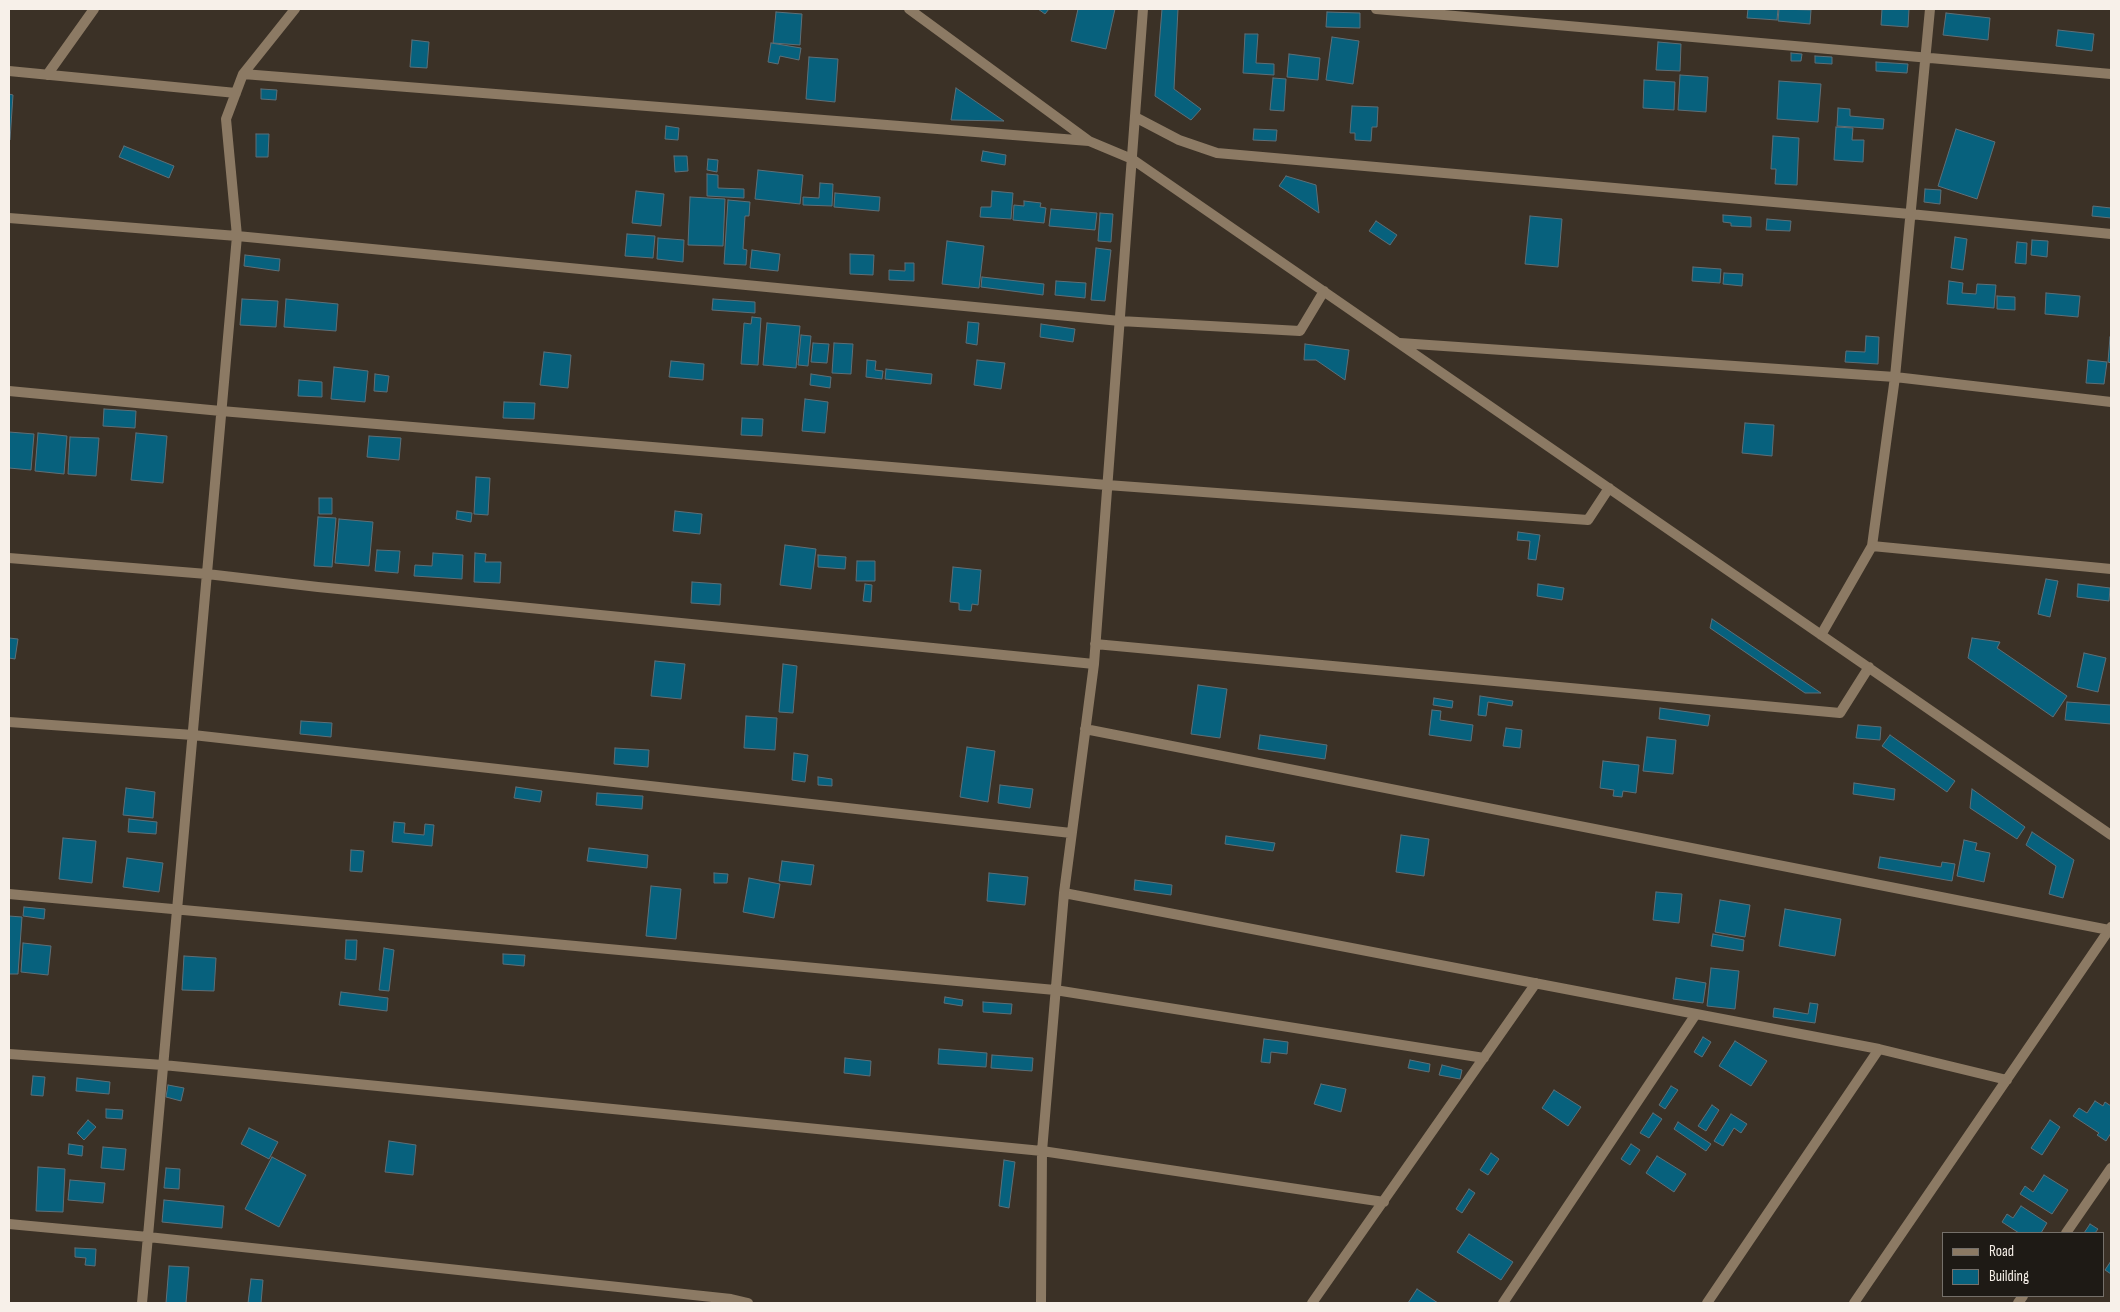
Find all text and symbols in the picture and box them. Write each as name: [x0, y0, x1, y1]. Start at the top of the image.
legend: [1942, 1232, 2105, 1297]
text: Road: [1989, 1242, 2014, 1261]
text: Building: [1989, 1267, 2029, 1286]

